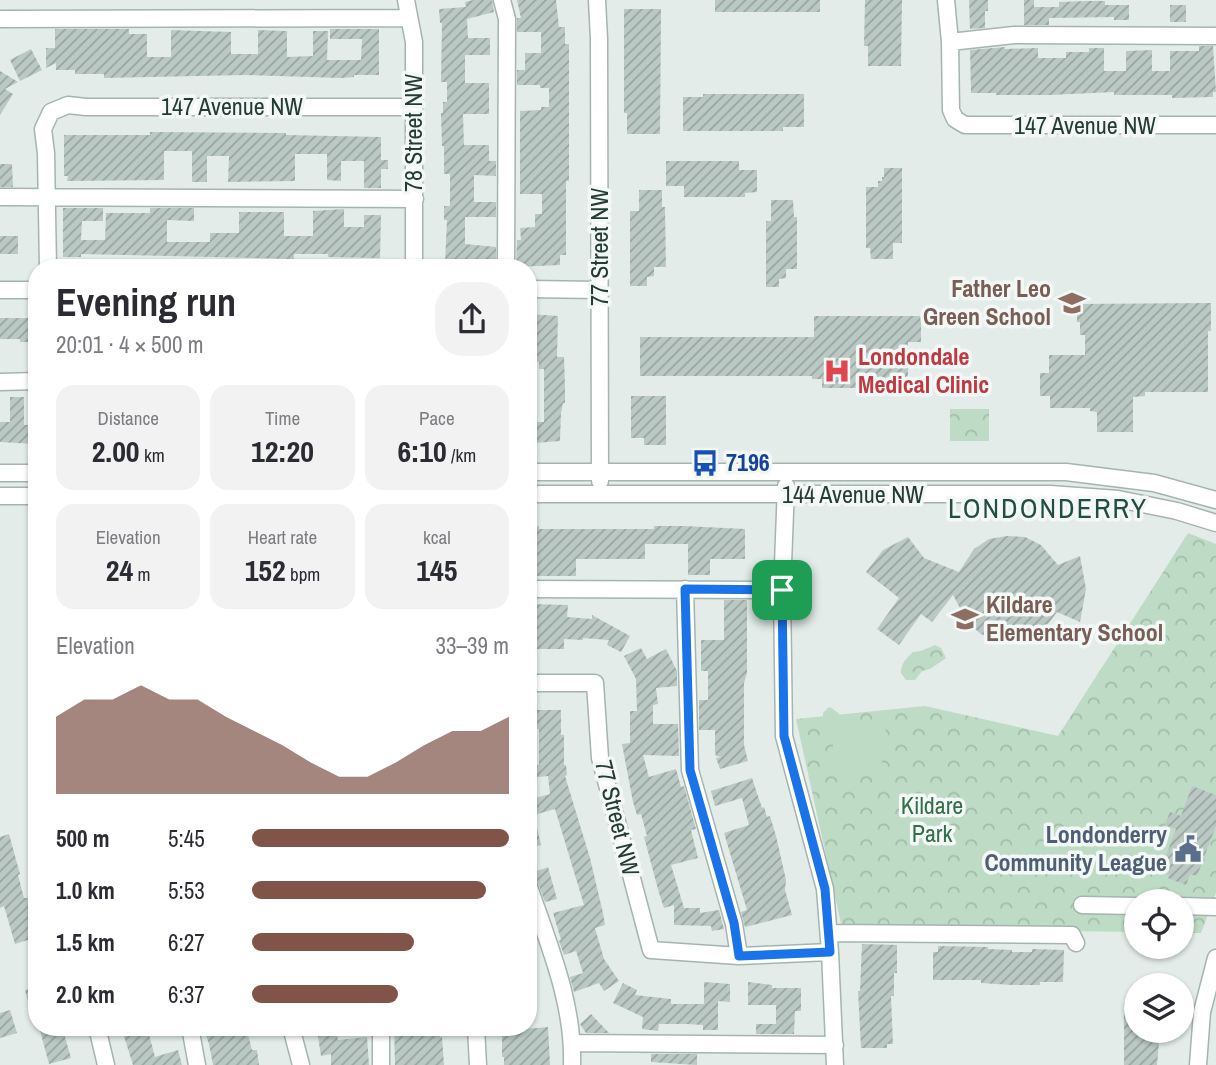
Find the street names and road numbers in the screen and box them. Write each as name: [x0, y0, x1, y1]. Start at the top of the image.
street label: 78 Street NW: [397, 74, 429, 192]
street label: 147 Avenue NW: [161, 90, 303, 122]
street label: 147 Avenue NW: [1014, 109, 1156, 141]
street label: 77 Street NW: [583, 188, 615, 306]
street label: 144 Avenue NW: [782, 478, 924, 510]
street label: 77 Street NW: [588, 757, 648, 879]

